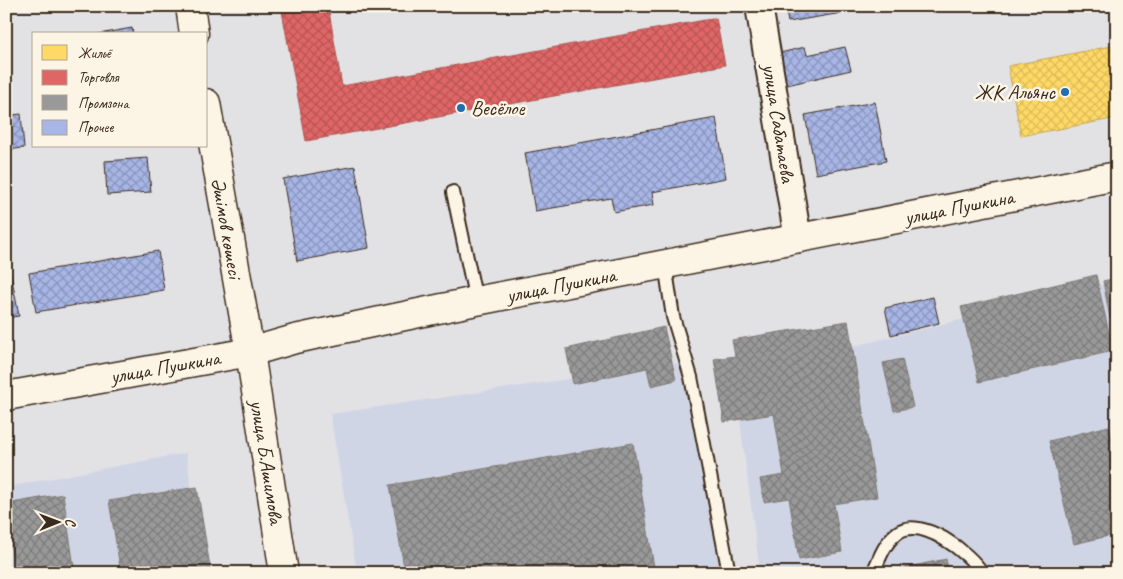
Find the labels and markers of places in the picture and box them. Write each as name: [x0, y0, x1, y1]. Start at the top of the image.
place label: ЖК Альянс: [975, 79, 1057, 105]
marker: ЖК Альянс: [1059, 86, 1071, 98]
place label: Весёлое: [471, 95, 525, 121]
marker: Весёлое: [455, 102, 467, 114]

